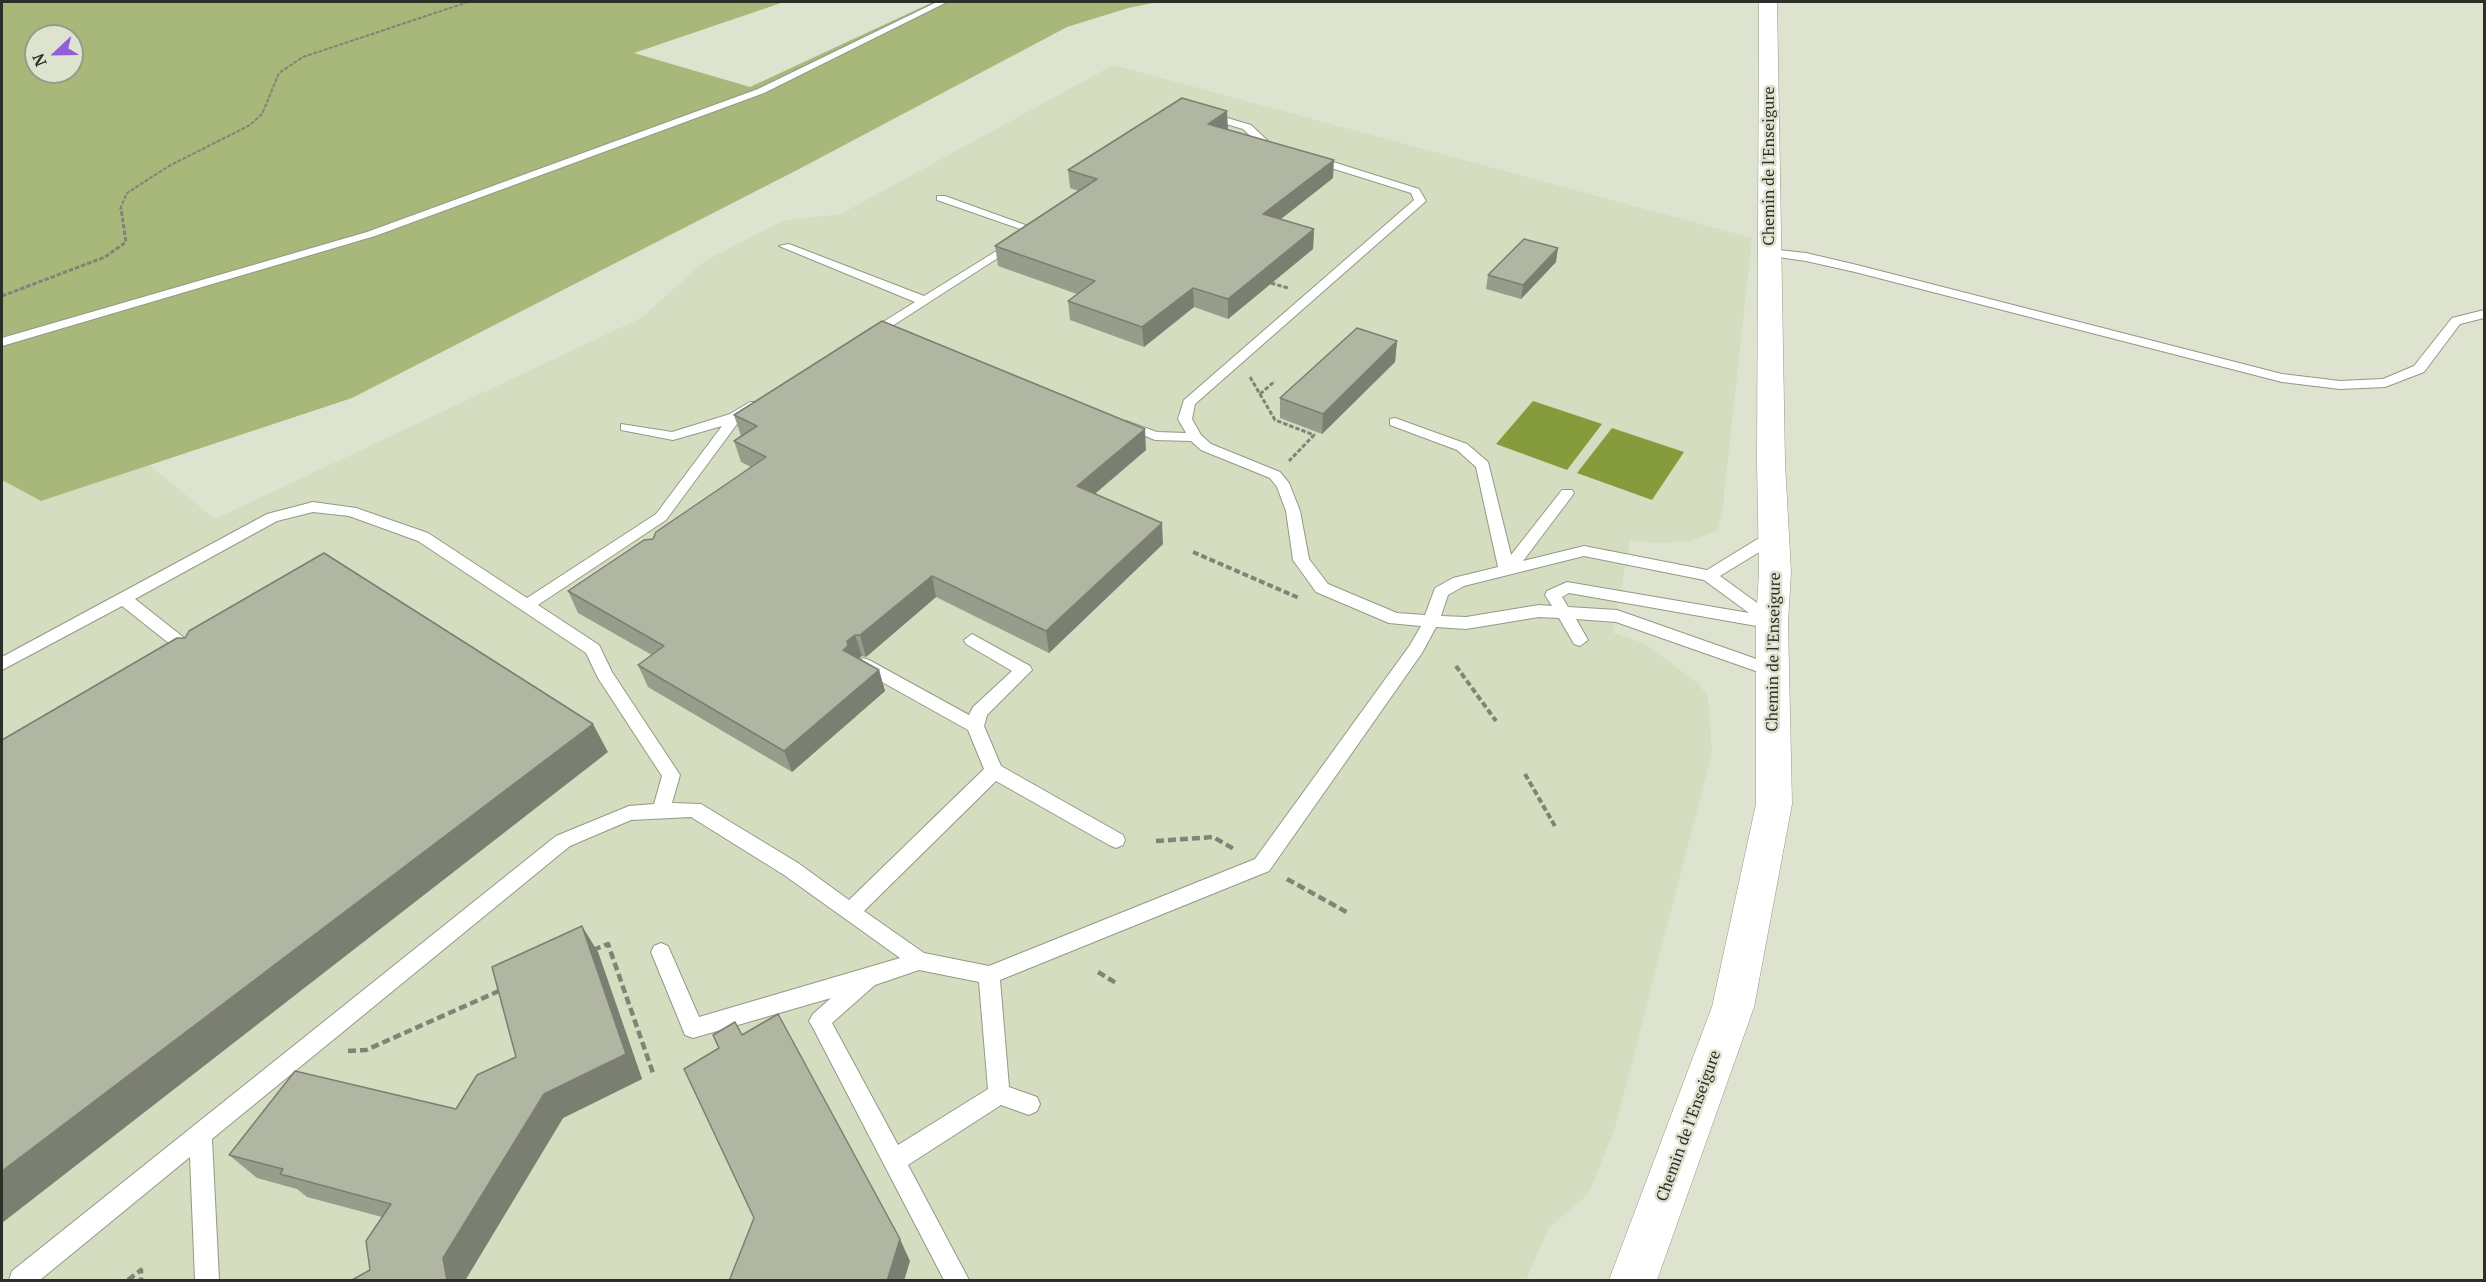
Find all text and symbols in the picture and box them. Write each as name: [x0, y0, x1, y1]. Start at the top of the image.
north arrow: [24, 24, 84, 84]
text: N: [27, 50, 52, 70]
street label: Chemin de l'Enseigure: [1759, 86, 1779, 246]
street label: Chemin de l'Enseigure: [1763, 572, 1785, 732]
street label: Chemin de l'Enseigure: [1653, 1048, 1725, 1204]

